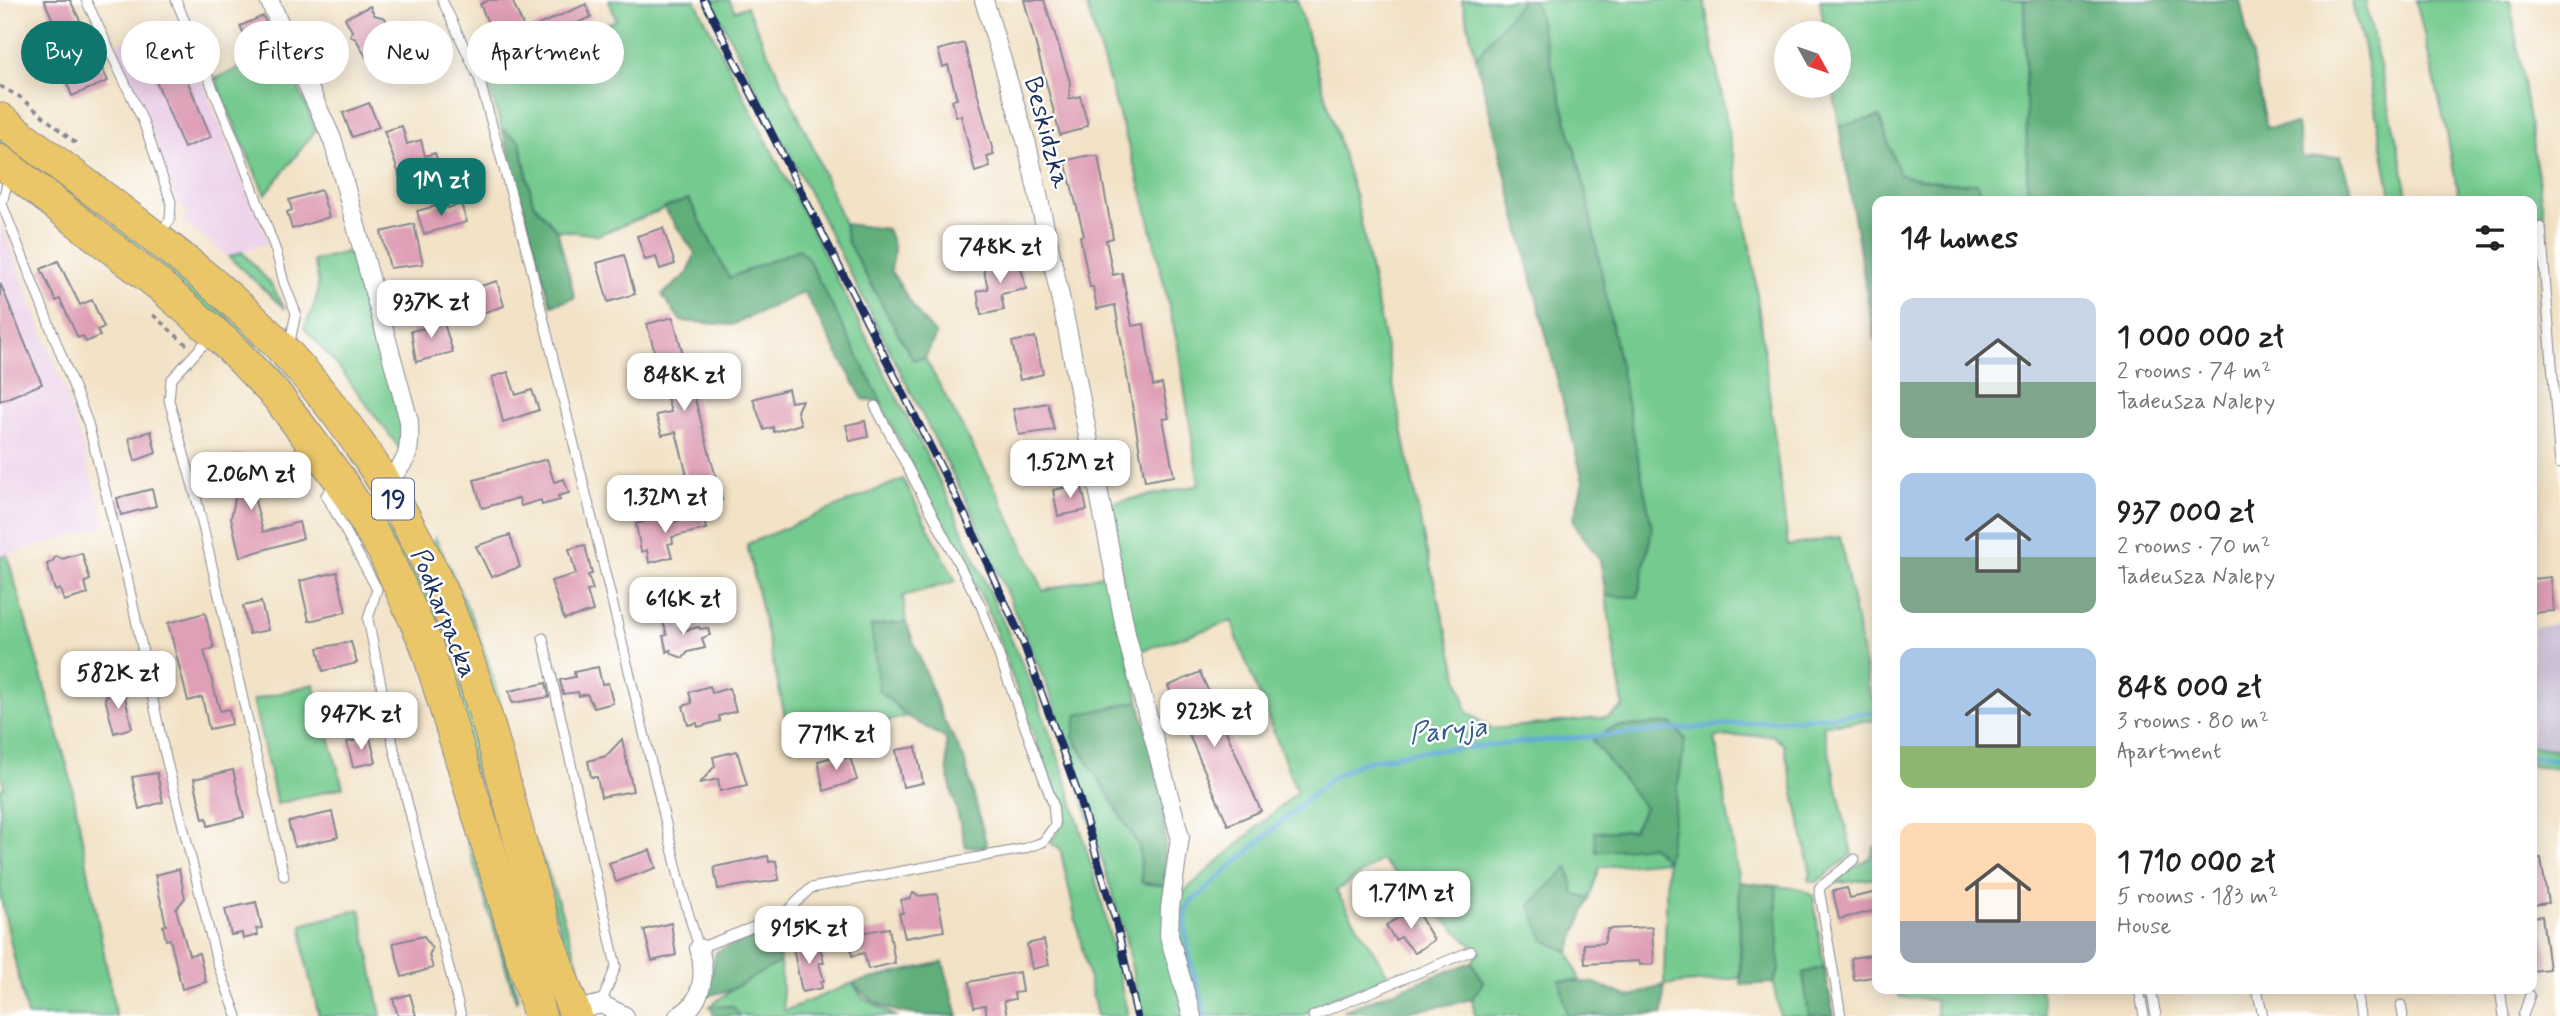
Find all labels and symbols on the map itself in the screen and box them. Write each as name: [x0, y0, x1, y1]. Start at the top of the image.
north arrow: [1774, 21, 1852, 98]
street label: Beskidzka: [1015, 73, 1077, 192]
pin: 1M zł: [392, 158, 490, 218]
pin: 748K zł: [935, 226, 1065, 285]
pin: 937K zł: [366, 280, 496, 340]
pin: 848K zł: [619, 354, 749, 413]
pin: 1.52M zł: [998, 440, 1142, 500]
pin: 2.06M zł: [179, 452, 323, 512]
pin: 1.32M zł: [593, 476, 737, 535]
road number: 19: [372, 478, 414, 520]
street label: Podkarpacka: [402, 544, 484, 683]
pin: 616K zł: [618, 578, 748, 637]
pin: 582K zł: [53, 652, 183, 711]
pin: 923K zł: [1149, 690, 1279, 749]
pin: 947K zł: [296, 692, 426, 752]
water label: Paryja: [1408, 709, 1489, 754]
pin: 771K zł: [771, 712, 901, 772]
pin: 1.71M zł: [1339, 872, 1483, 931]
pin: 915K zł: [744, 906, 874, 966]

